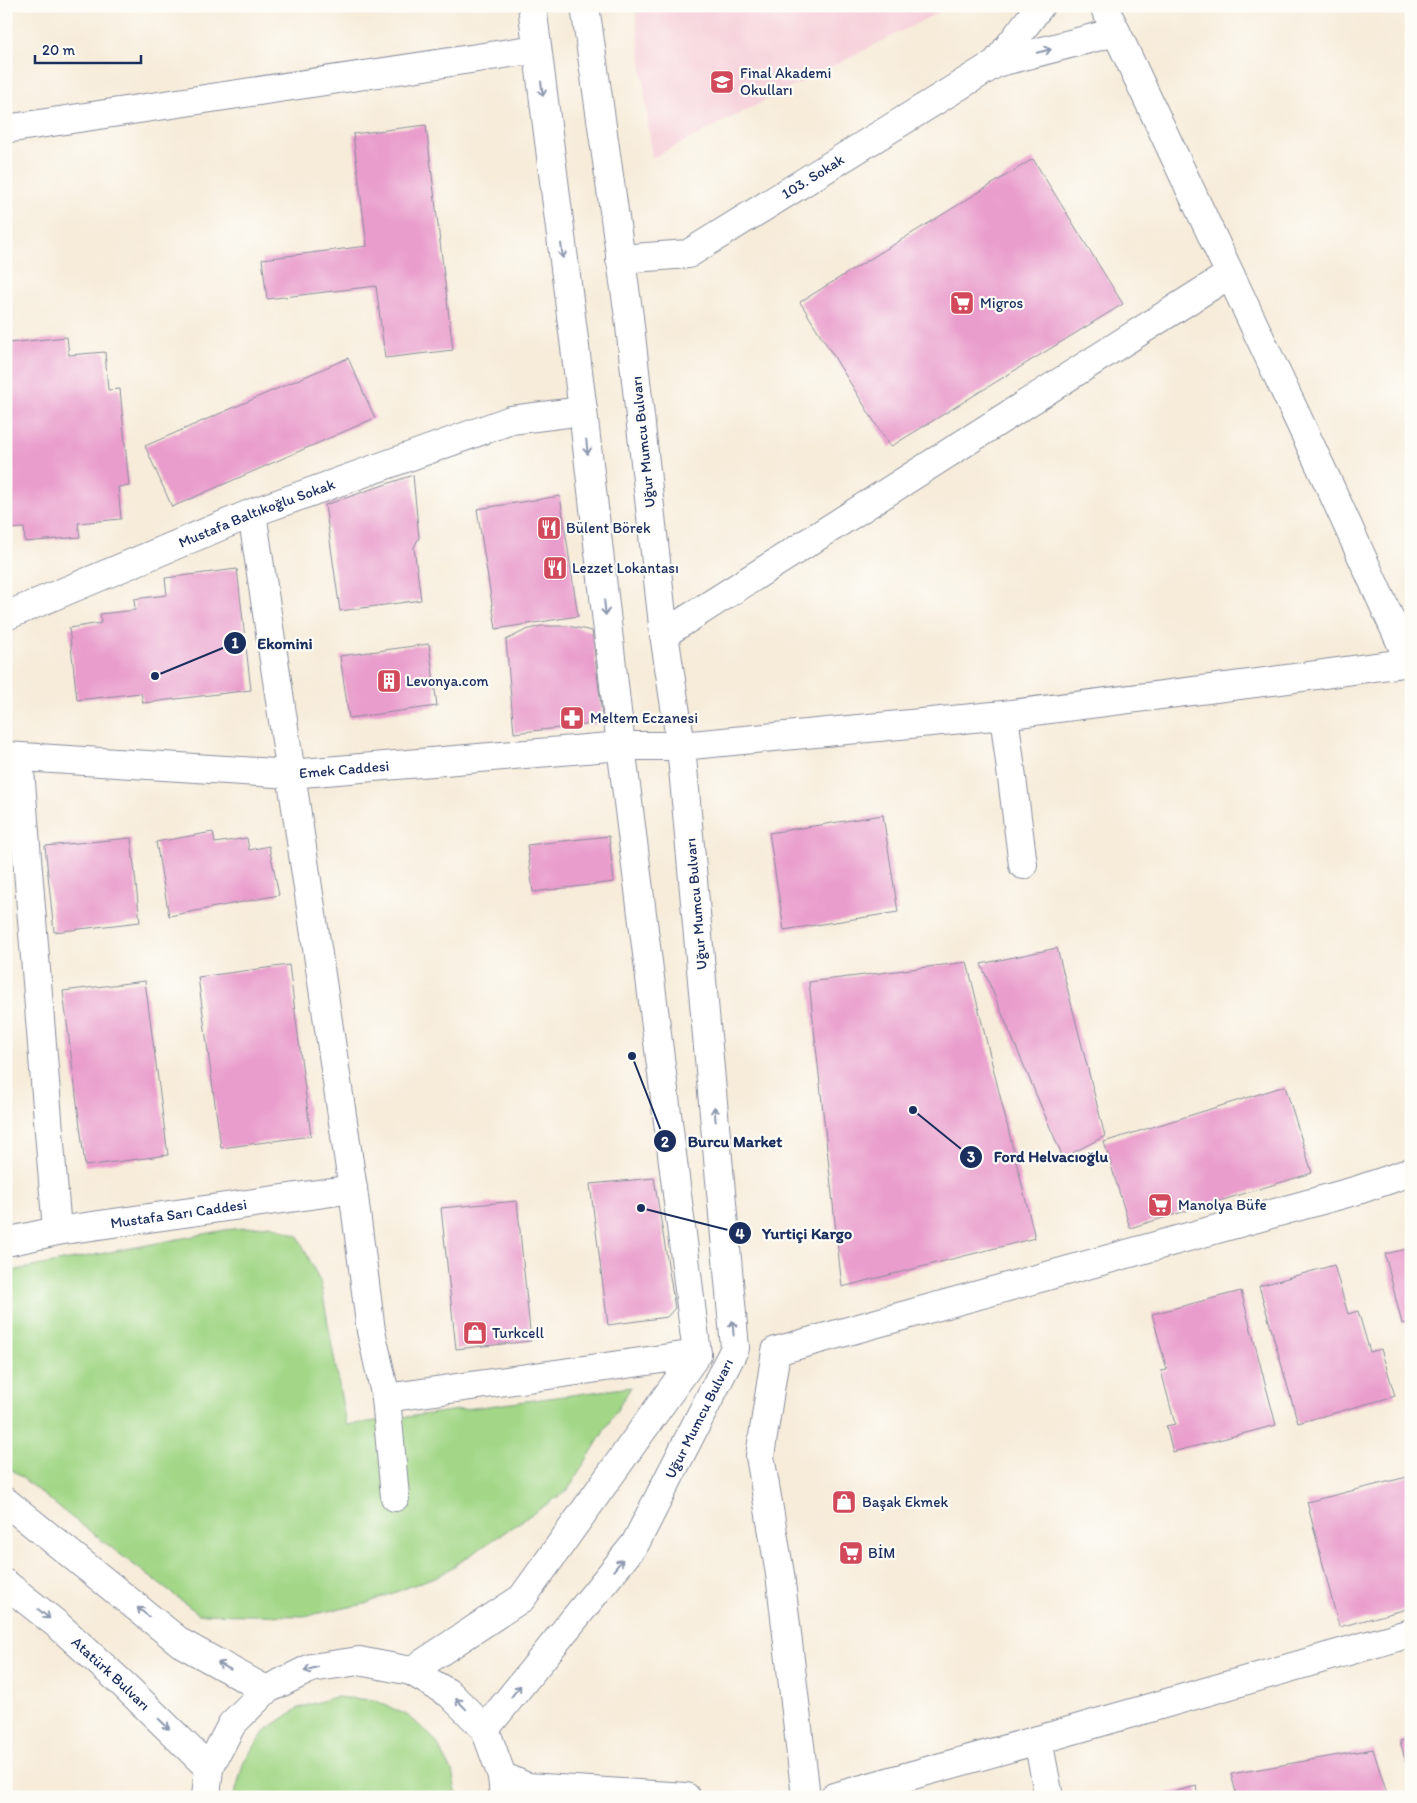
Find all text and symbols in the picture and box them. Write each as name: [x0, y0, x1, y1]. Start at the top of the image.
scale bar: [35, 32, 141, 64]
text: 20 m: [42, 41, 76, 59]
one-way arrow: [1035, 46, 1051, 55]
place label: Final Akademi Okulları: [740, 64, 831, 99]
school or university icon: Final Akademi Okulları: [709, 69, 735, 95]
one-way arrow: [537, 81, 547, 97]
street label: 103. Sokak: [778, 150, 848, 203]
one-way arrow: [558, 242, 568, 258]
supermarket icon: Migros: [949, 290, 975, 316]
place label: Migros: [980, 294, 1024, 312]
street label: Uğur Mumcu Bulvarı: [627, 375, 659, 509]
one-way arrow: [582, 438, 592, 454]
street label: Mustafa Baltıkoğlu Sokak: [176, 475, 338, 552]
restaurant icon: Bülent Börek: [536, 515, 562, 541]
place label: Bülent Börek: [566, 519, 651, 537]
restaurant icon: Lezzet Lokantası: [542, 555, 568, 581]
place label: Lezzet Lokantası: [572, 559, 679, 577]
one-way arrow: [600, 600, 610, 616]
callout: Ekomini: [223, 627, 323, 658]
text: 1: [232, 634, 239, 652]
text: Ekomini: [257, 634, 313, 653]
building icon: Levonya.com: [376, 668, 402, 694]
place label: Levonya.com: [406, 672, 489, 690]
pharmacy icon: Meltem Eczanesi: [559, 705, 585, 731]
place label: Meltem Eczanesi: [590, 709, 698, 727]
street label: Emek Caddesi: [298, 757, 390, 782]
street label: Uğur Mumcu Bulvarı: [681, 837, 711, 971]
one-way arrow: [710, 1106, 719, 1122]
callout: Burcu Market: [653, 1126, 792, 1157]
text: Burcu Market: [688, 1132, 782, 1151]
text: 2: [661, 1133, 669, 1151]
callout: Ford Helvacıoğlu: [959, 1141, 1118, 1172]
text: Ford Helvacıoğlu: [994, 1147, 1108, 1167]
text: 3: [967, 1148, 975, 1166]
supermarket icon: Manolya Büfe: [1147, 1192, 1173, 1218]
street label: Mustafa Sarı Caddesi: [109, 1195, 248, 1232]
place label: Manolya Büfe: [1178, 1196, 1267, 1214]
callout: Yurtiçi Kargo: [727, 1218, 862, 1249]
text: Yurtiçi Kargo: [761, 1224, 852, 1244]
text: 4: [735, 1225, 745, 1243]
shop icon: Turkcell: [462, 1320, 488, 1346]
one-way arrow: [729, 1320, 738, 1336]
place label: Turkcell: [492, 1324, 545, 1342]
street label: Uğur Mumcu Bulvarı: [661, 1356, 737, 1482]
shop icon: Başak Ekmek: [831, 1489, 857, 1515]
place label: Başak Ekmek: [862, 1493, 948, 1511]
supermarket icon: BİM: [838, 1540, 864, 1566]
place label: BİM: [868, 1544, 895, 1562]
one-way arrow: [613, 1559, 624, 1572]
one-way arrow: [137, 1607, 150, 1618]
one-way arrow: [37, 1609, 50, 1620]
street label: Atatürk Bulvarı: [68, 1633, 154, 1714]
one-way arrow: [216, 1661, 231, 1671]
one-way arrow: [303, 1665, 319, 1675]
one-way arrow: [510, 1685, 521, 1698]
one-way arrow: [455, 1698, 467, 1711]
one-way arrow: [158, 1718, 170, 1730]

